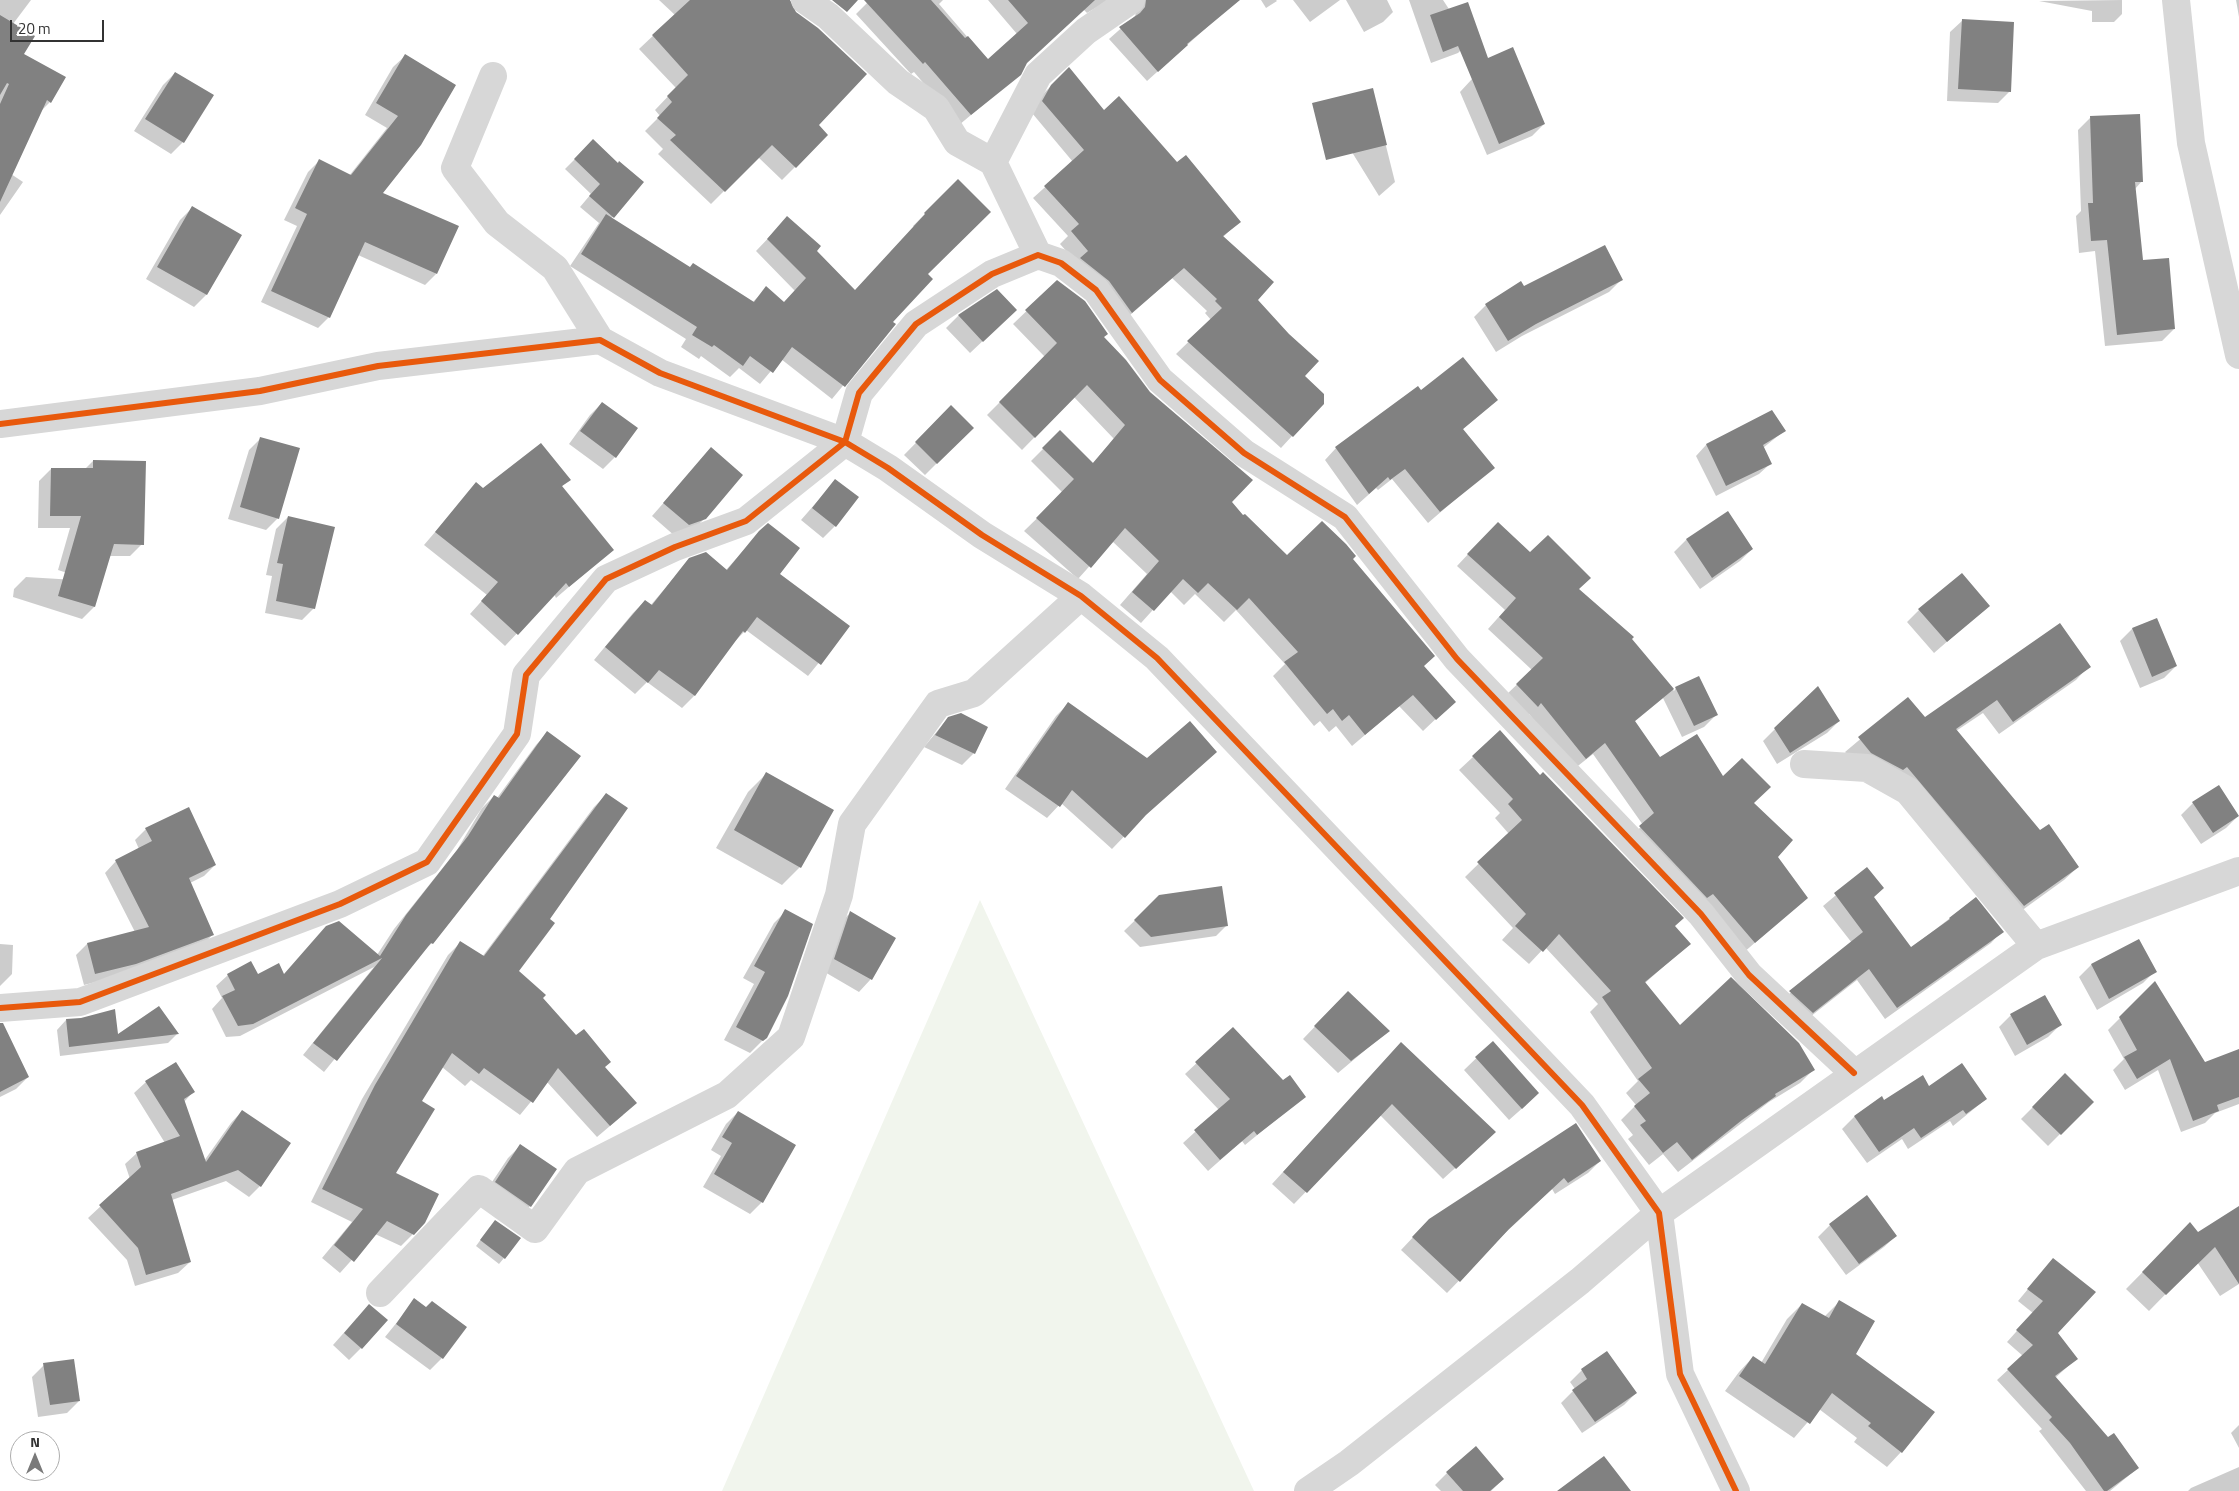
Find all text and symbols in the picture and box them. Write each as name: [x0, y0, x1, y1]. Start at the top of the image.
scale bar: [12, 10, 106, 42]
text: 20 m: [18, 17, 51, 40]
north arrow: [10, 1431, 60, 1481]
text: N: [30, 1431, 40, 1452]

